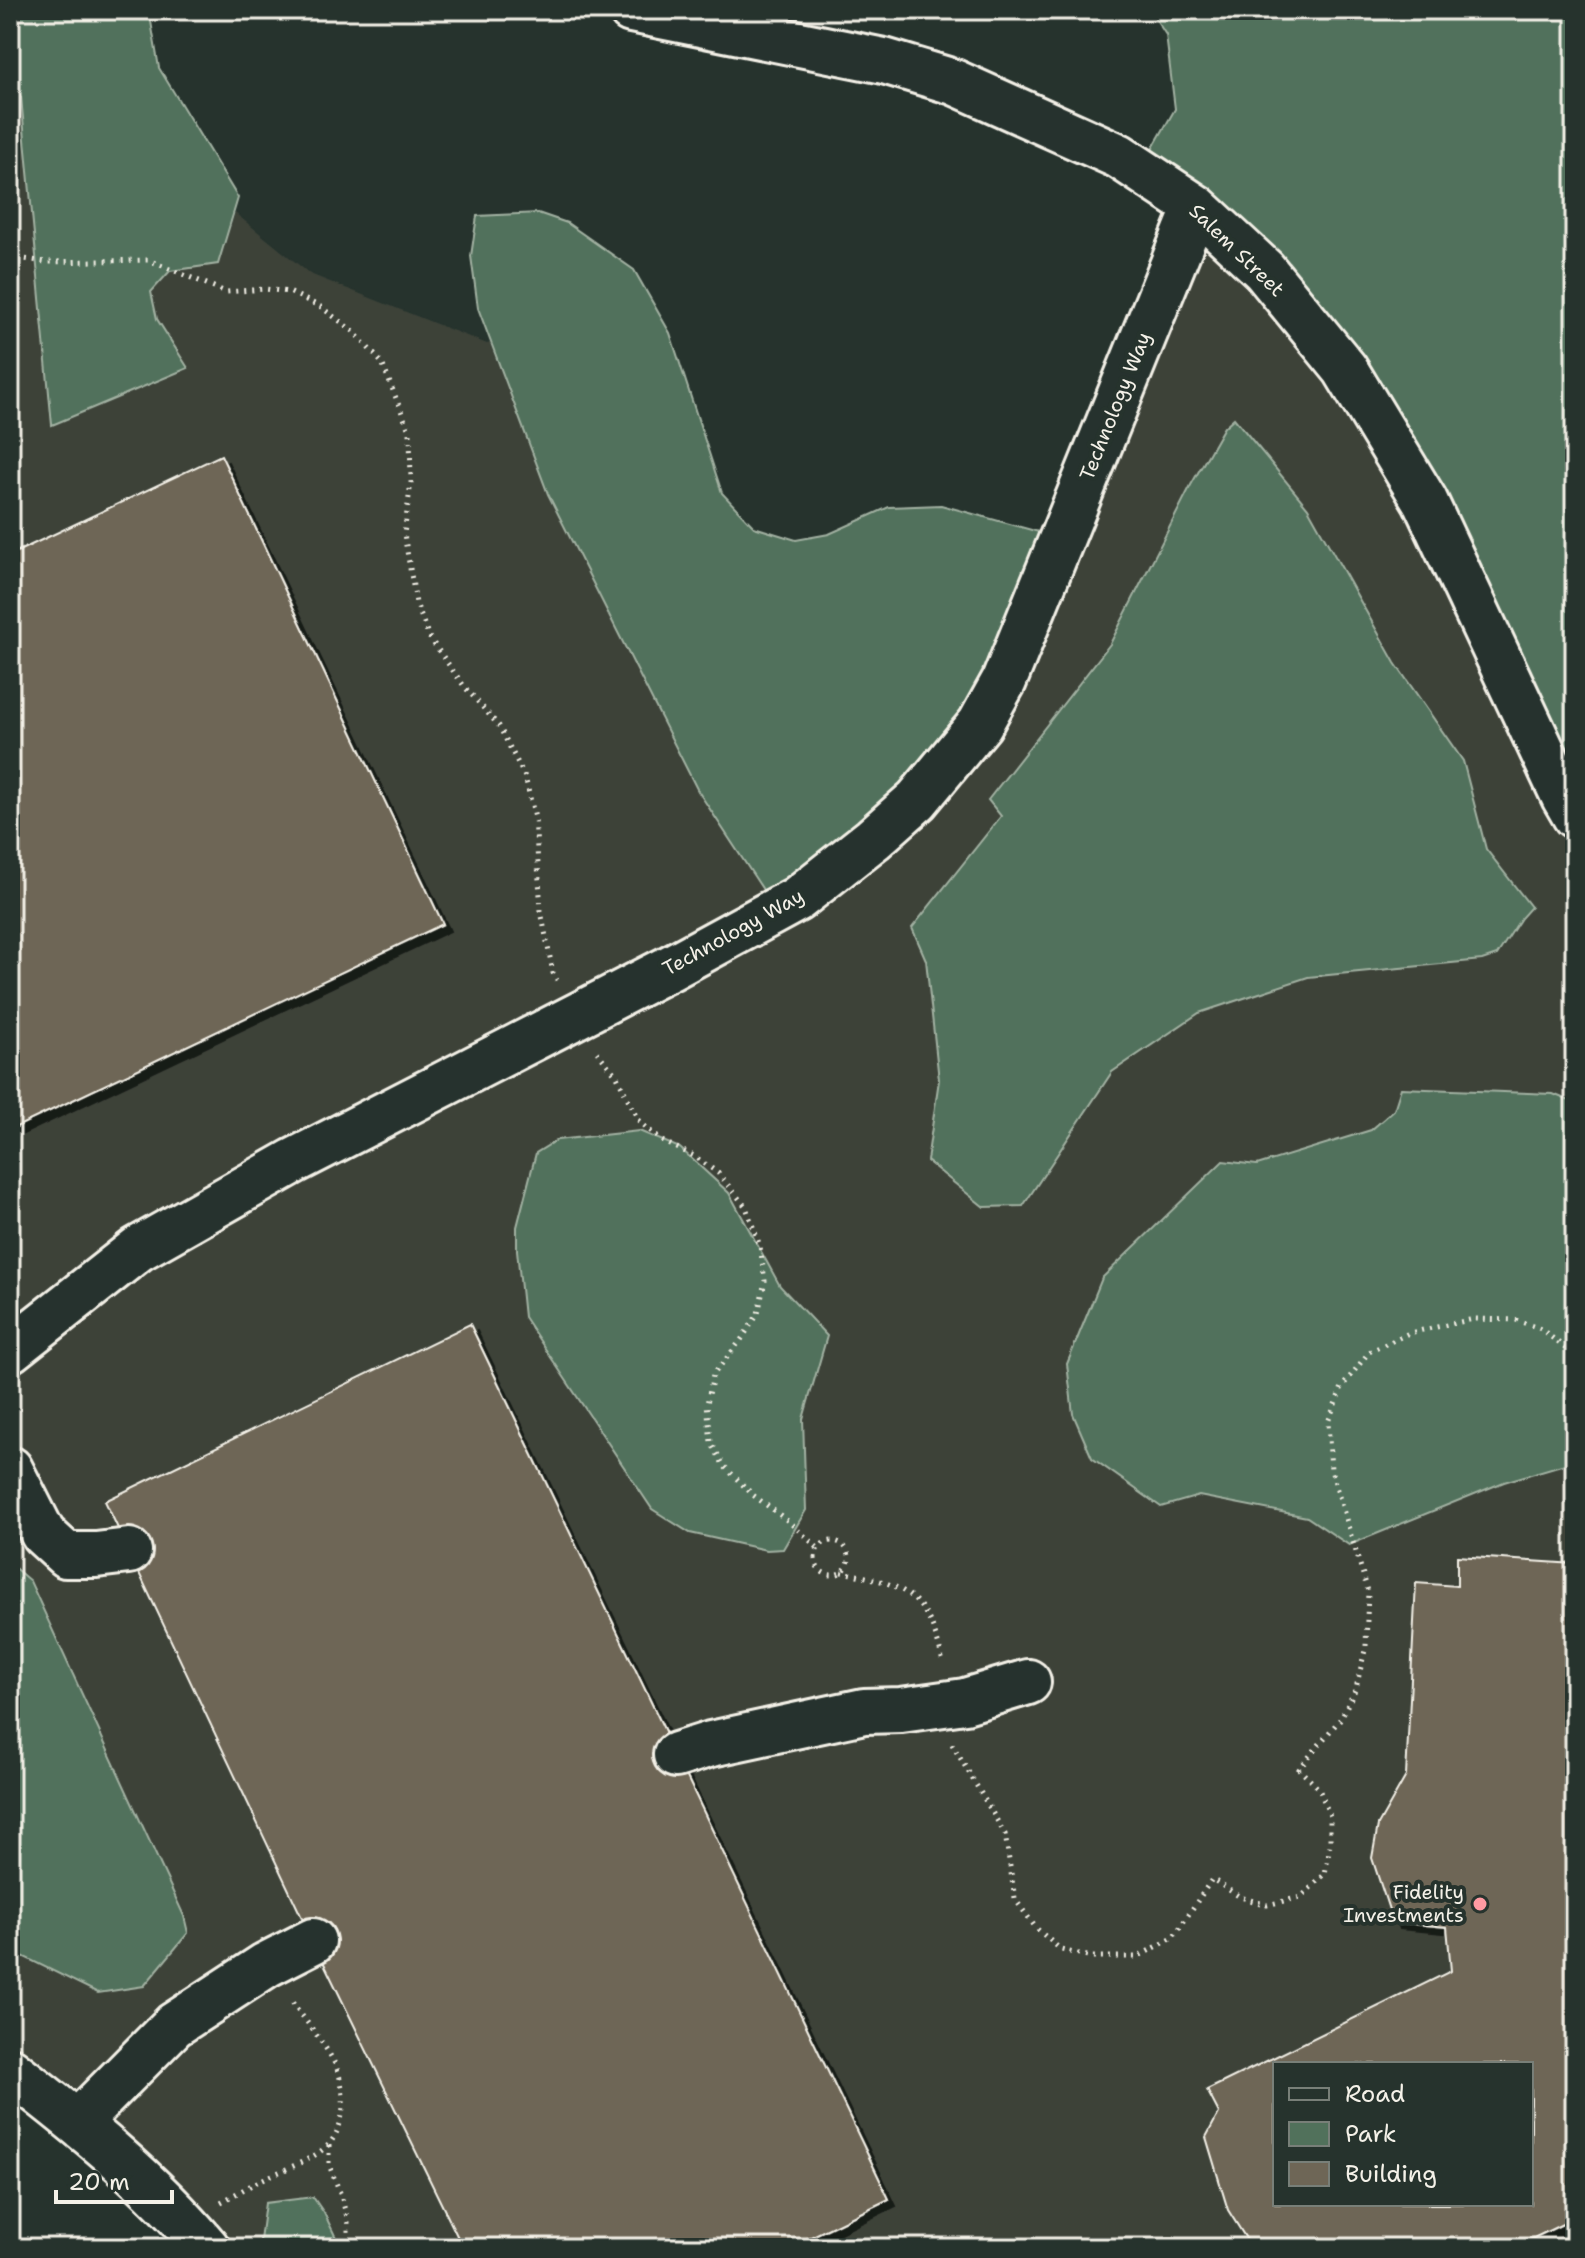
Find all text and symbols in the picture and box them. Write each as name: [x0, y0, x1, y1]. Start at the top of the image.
street label: Salem Street: [1184, 198, 1290, 302]
street label: Technology Way: [1073, 328, 1157, 484]
street label: Technology Way: [658, 882, 808, 982]
place label: Fidelity Investments: [1343, 1879, 1464, 1928]
marker: Fidelity Investments: [1471, 1895, 1489, 1913]
legend: [1273, 2062, 1533, 2206]
text: Road: [1345, 2078, 1405, 2110]
text: Park: [1345, 2118, 1397, 2150]
scale bar: [56, 2154, 172, 2204]
text: Building: [1345, 2158, 1437, 2190]
text: 20 m: [68, 2166, 130, 2198]

